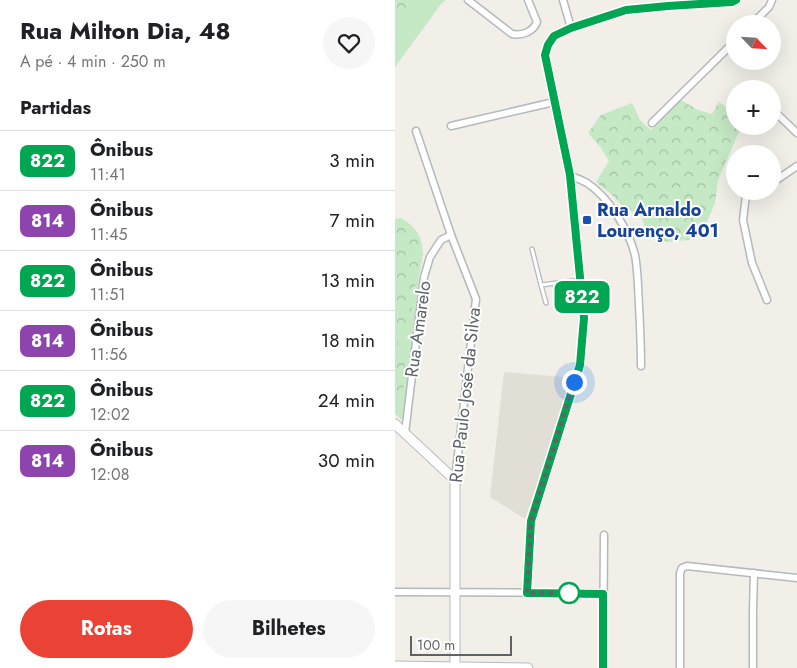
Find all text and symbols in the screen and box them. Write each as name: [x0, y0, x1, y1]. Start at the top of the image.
text: Rua Milton Dia, 48: [20, 13, 231, 48]
north arrow: [726, 15, 781, 70]
map controls: [726, 15, 781, 200]
button: heart: [323, 17, 375, 69]
text: A pé · 4 min · 250 m: [20, 50, 166, 73]
button: +: [726, 80, 781, 135]
text: Partidas: [20, 94, 91, 121]
text: Ônibus: [90, 136, 153, 163]
button: −: [726, 145, 781, 200]
text: 3 min: [329, 147, 375, 174]
text: 822: [30, 148, 65, 174]
text: 11:41: [90, 163, 126, 186]
text: Ônibus: [90, 196, 153, 223]
place label: Rua Arnaldo Lourenço, 401: [597, 197, 719, 244]
text: 7 min: [330, 207, 375, 234]
text: 814: [31, 208, 64, 234]
marker: Rua Arnaldo Lourenço, 401: [581, 214, 593, 226]
text: 11:45: [90, 223, 128, 246]
text: Ônibus: [90, 256, 153, 283]
text: 13 min: [321, 267, 375, 294]
text: 822: [30, 268, 65, 294]
street label: Rua Amarelo: [398, 279, 438, 379]
line badge: 822: [553, 281, 611, 313]
text: 11:51: [90, 283, 125, 306]
text: 822: [565, 284, 599, 310]
street label: Rua Paulo José da Silva: [443, 306, 487, 484]
text: Ônibus: [90, 316, 153, 343]
text: 18 min: [321, 327, 375, 354]
text: 814: [31, 328, 64, 354]
text: 11:56: [90, 343, 127, 366]
your location: [562, 370, 587, 395]
text: Ônibus: [90, 376, 153, 403]
text: 24 min: [318, 387, 375, 414]
text: 822: [30, 388, 65, 414]
text: 12:02: [90, 403, 130, 426]
text: Ônibus: [90, 436, 153, 463]
text: 30 min: [318, 447, 375, 474]
text: 814: [31, 448, 64, 474]
text: 12:08: [90, 463, 129, 486]
unlabelled marker: [558, 582, 580, 604]
button: Rotas: [20, 600, 193, 658]
button: Bilhetes: [203, 600, 375, 658]
scale bar: [410, 633, 513, 656]
text: 100 m: [417, 635, 455, 655]

